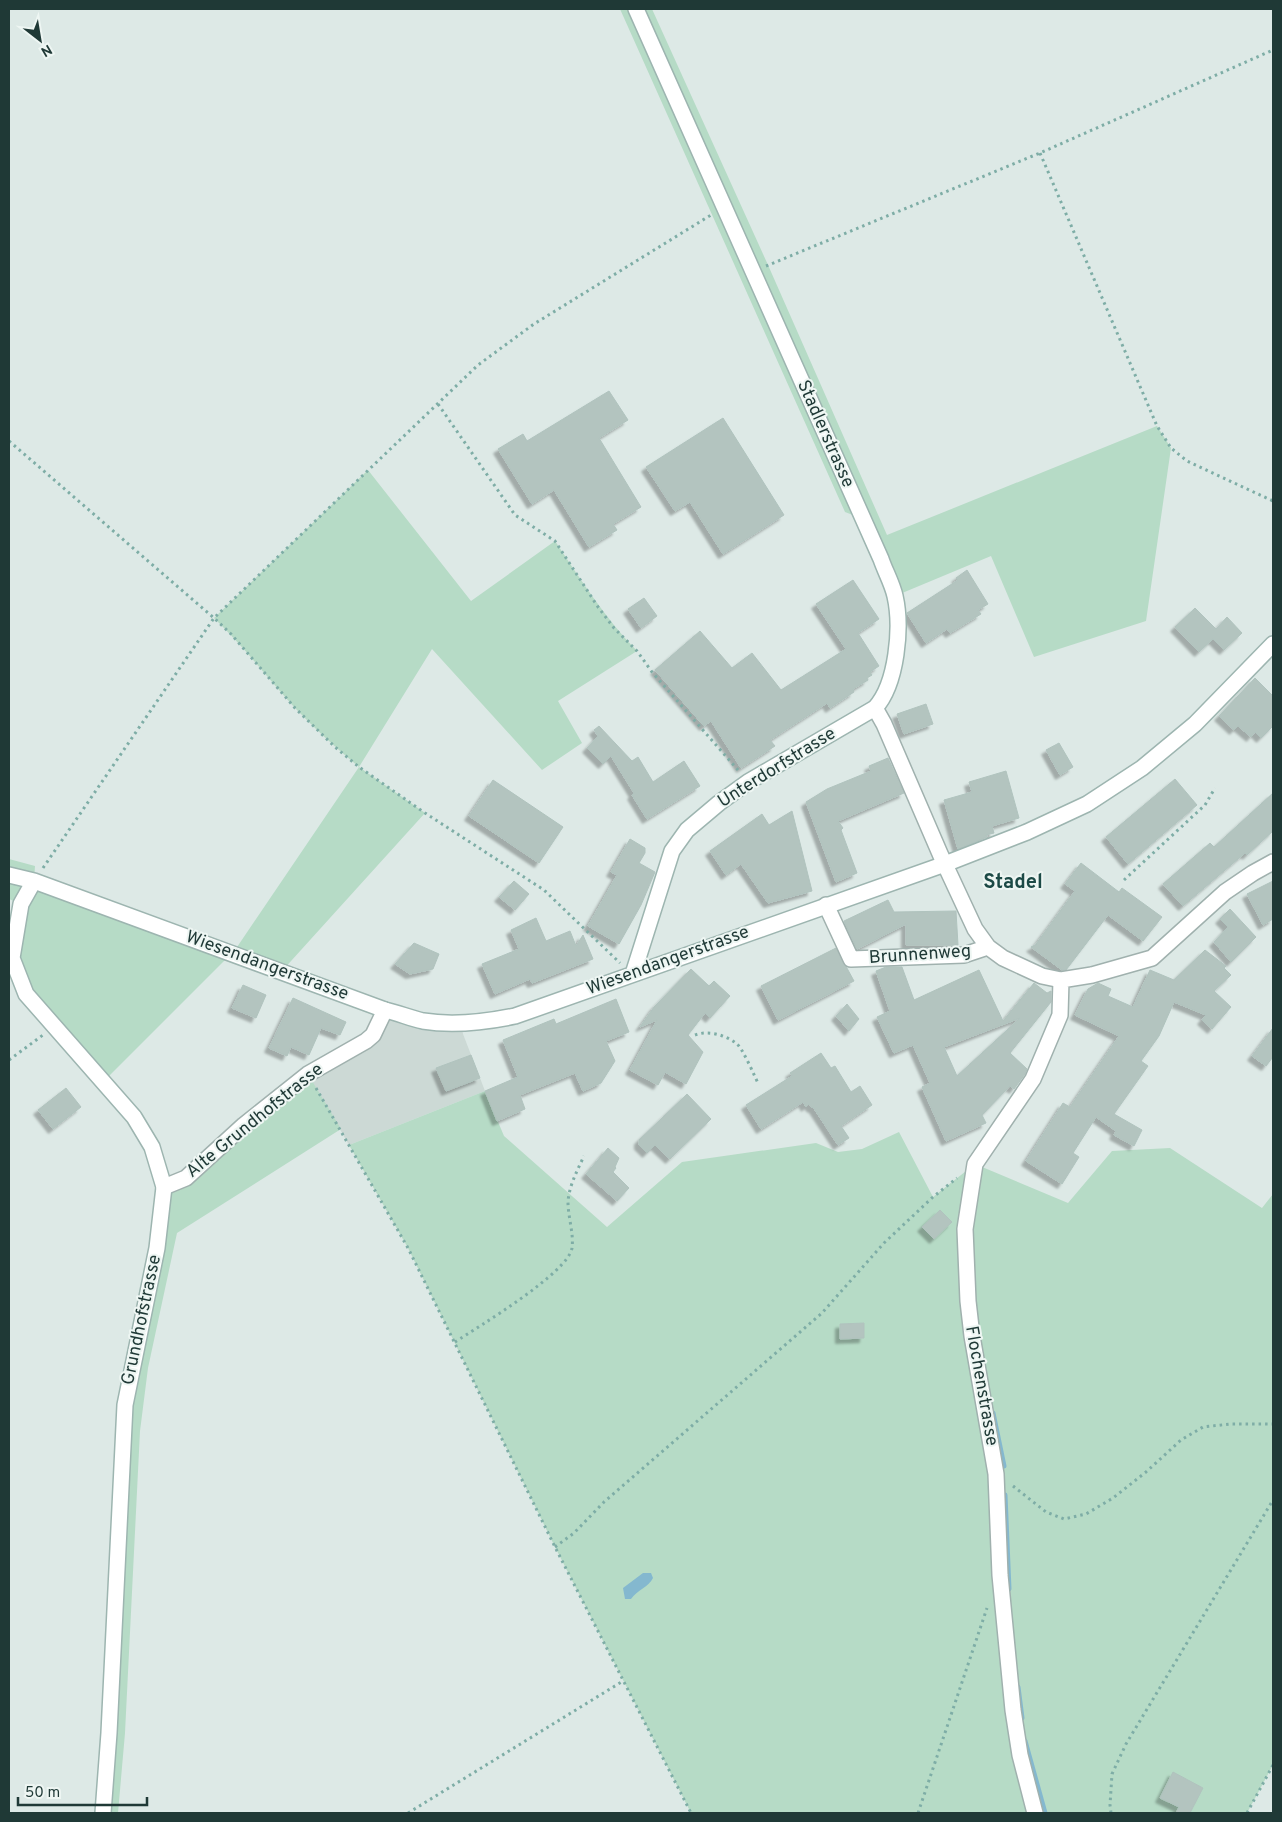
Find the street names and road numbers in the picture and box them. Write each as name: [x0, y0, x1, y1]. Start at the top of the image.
street label: Stadlerstrasse: [791, 377, 859, 491]
street label: Unterdorfstrasse: [714, 722, 840, 814]
street label: Wiesendangerstrasse: [583, 921, 753, 1001]
street label: Wiesendangerstrasse: [182, 926, 352, 1006]
street label: Brunnenweg: [868, 940, 972, 970]
street label: Alte Grundhofstrasse: [182, 1059, 328, 1183]
street label: Grundhofstrasse: [117, 1253, 167, 1387]
street label: Flochenstrasse: [959, 1324, 1003, 1448]

